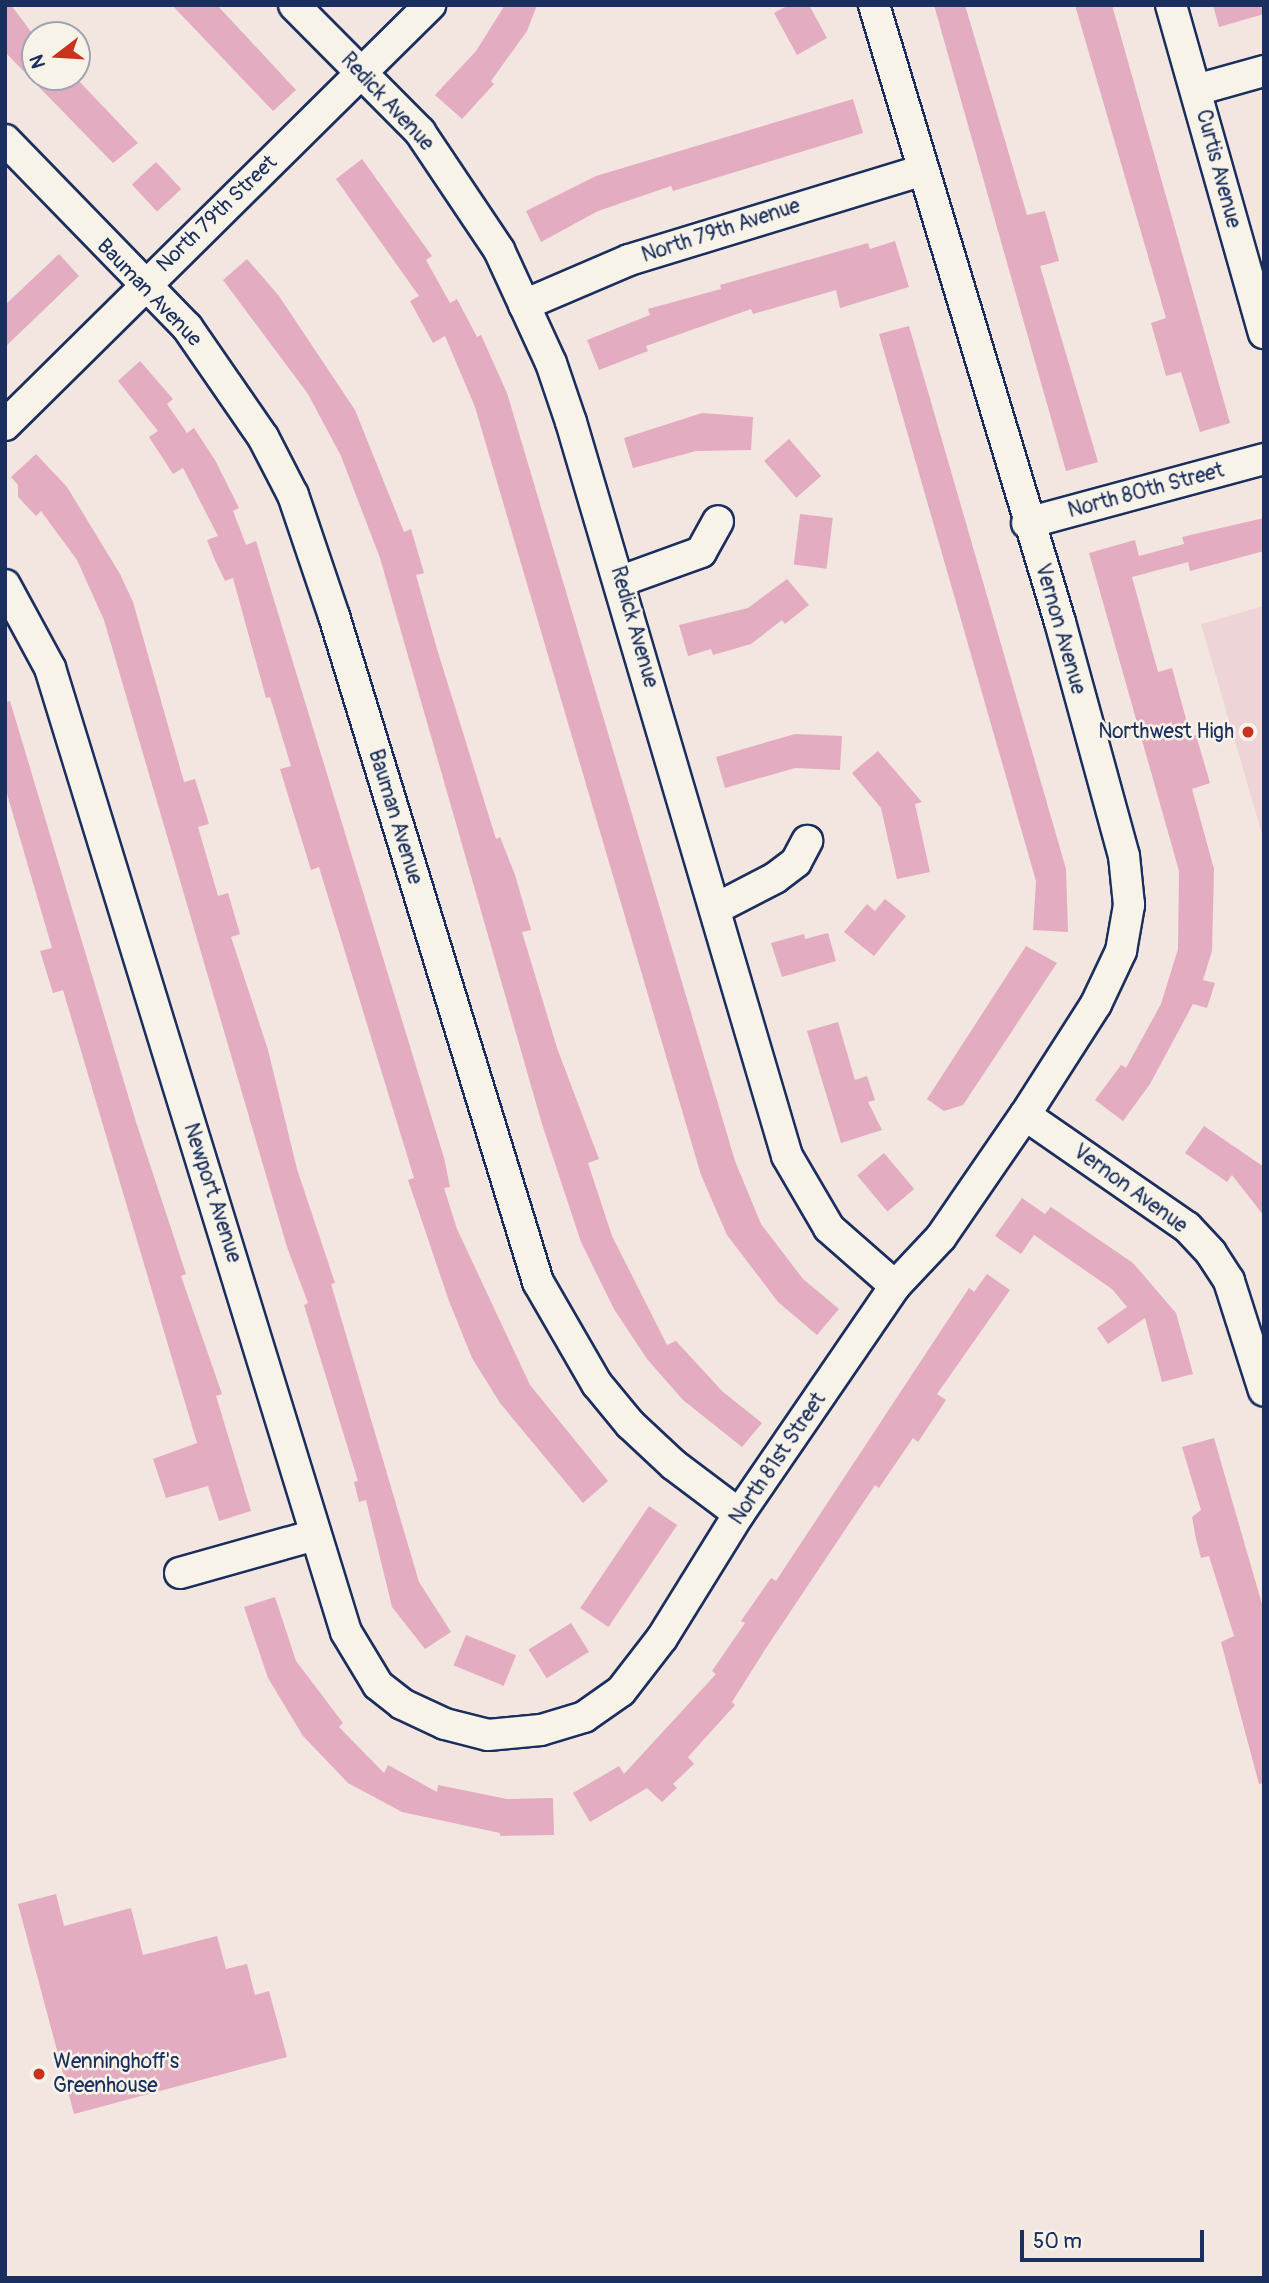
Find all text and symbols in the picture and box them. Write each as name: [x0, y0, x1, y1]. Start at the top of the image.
north arrow: [21, 21, 91, 91]
street label: Redick Avenue: [335, 48, 439, 156]
text: N: [24, 52, 51, 71]
street label: Curtis Avenue: [1190, 107, 1246, 231]
street label: North 79th Street: [152, 150, 282, 278]
street label: North 79th Avenue: [639, 193, 803, 269]
street label: Bauman Avenue: [91, 234, 207, 352]
street label: North 80th Street: [1065, 458, 1227, 524]
street label: Vernon Avenue: [1029, 561, 1091, 697]
street label: Redick Avenue: [605, 563, 663, 691]
place label: Northwest High: [1098, 719, 1234, 745]
marker: Northwest High: [1240, 724, 1256, 740]
street label: Bauman Avenue: [362, 746, 428, 888]
street label: Newport Avenue: [178, 1120, 246, 1266]
street label: Vernon Avenue: [1068, 1139, 1192, 1239]
street label: North 81st Street: [724, 1388, 832, 1530]
place label: Wenninghoff's Greenhouse: [53, 2049, 179, 2099]
marker: Wenninghoff's Greenhouse: [31, 2066, 47, 2082]
scale bar: [1024, 2216, 1208, 2260]
text: 50 m: [1033, 2228, 1082, 2255]

